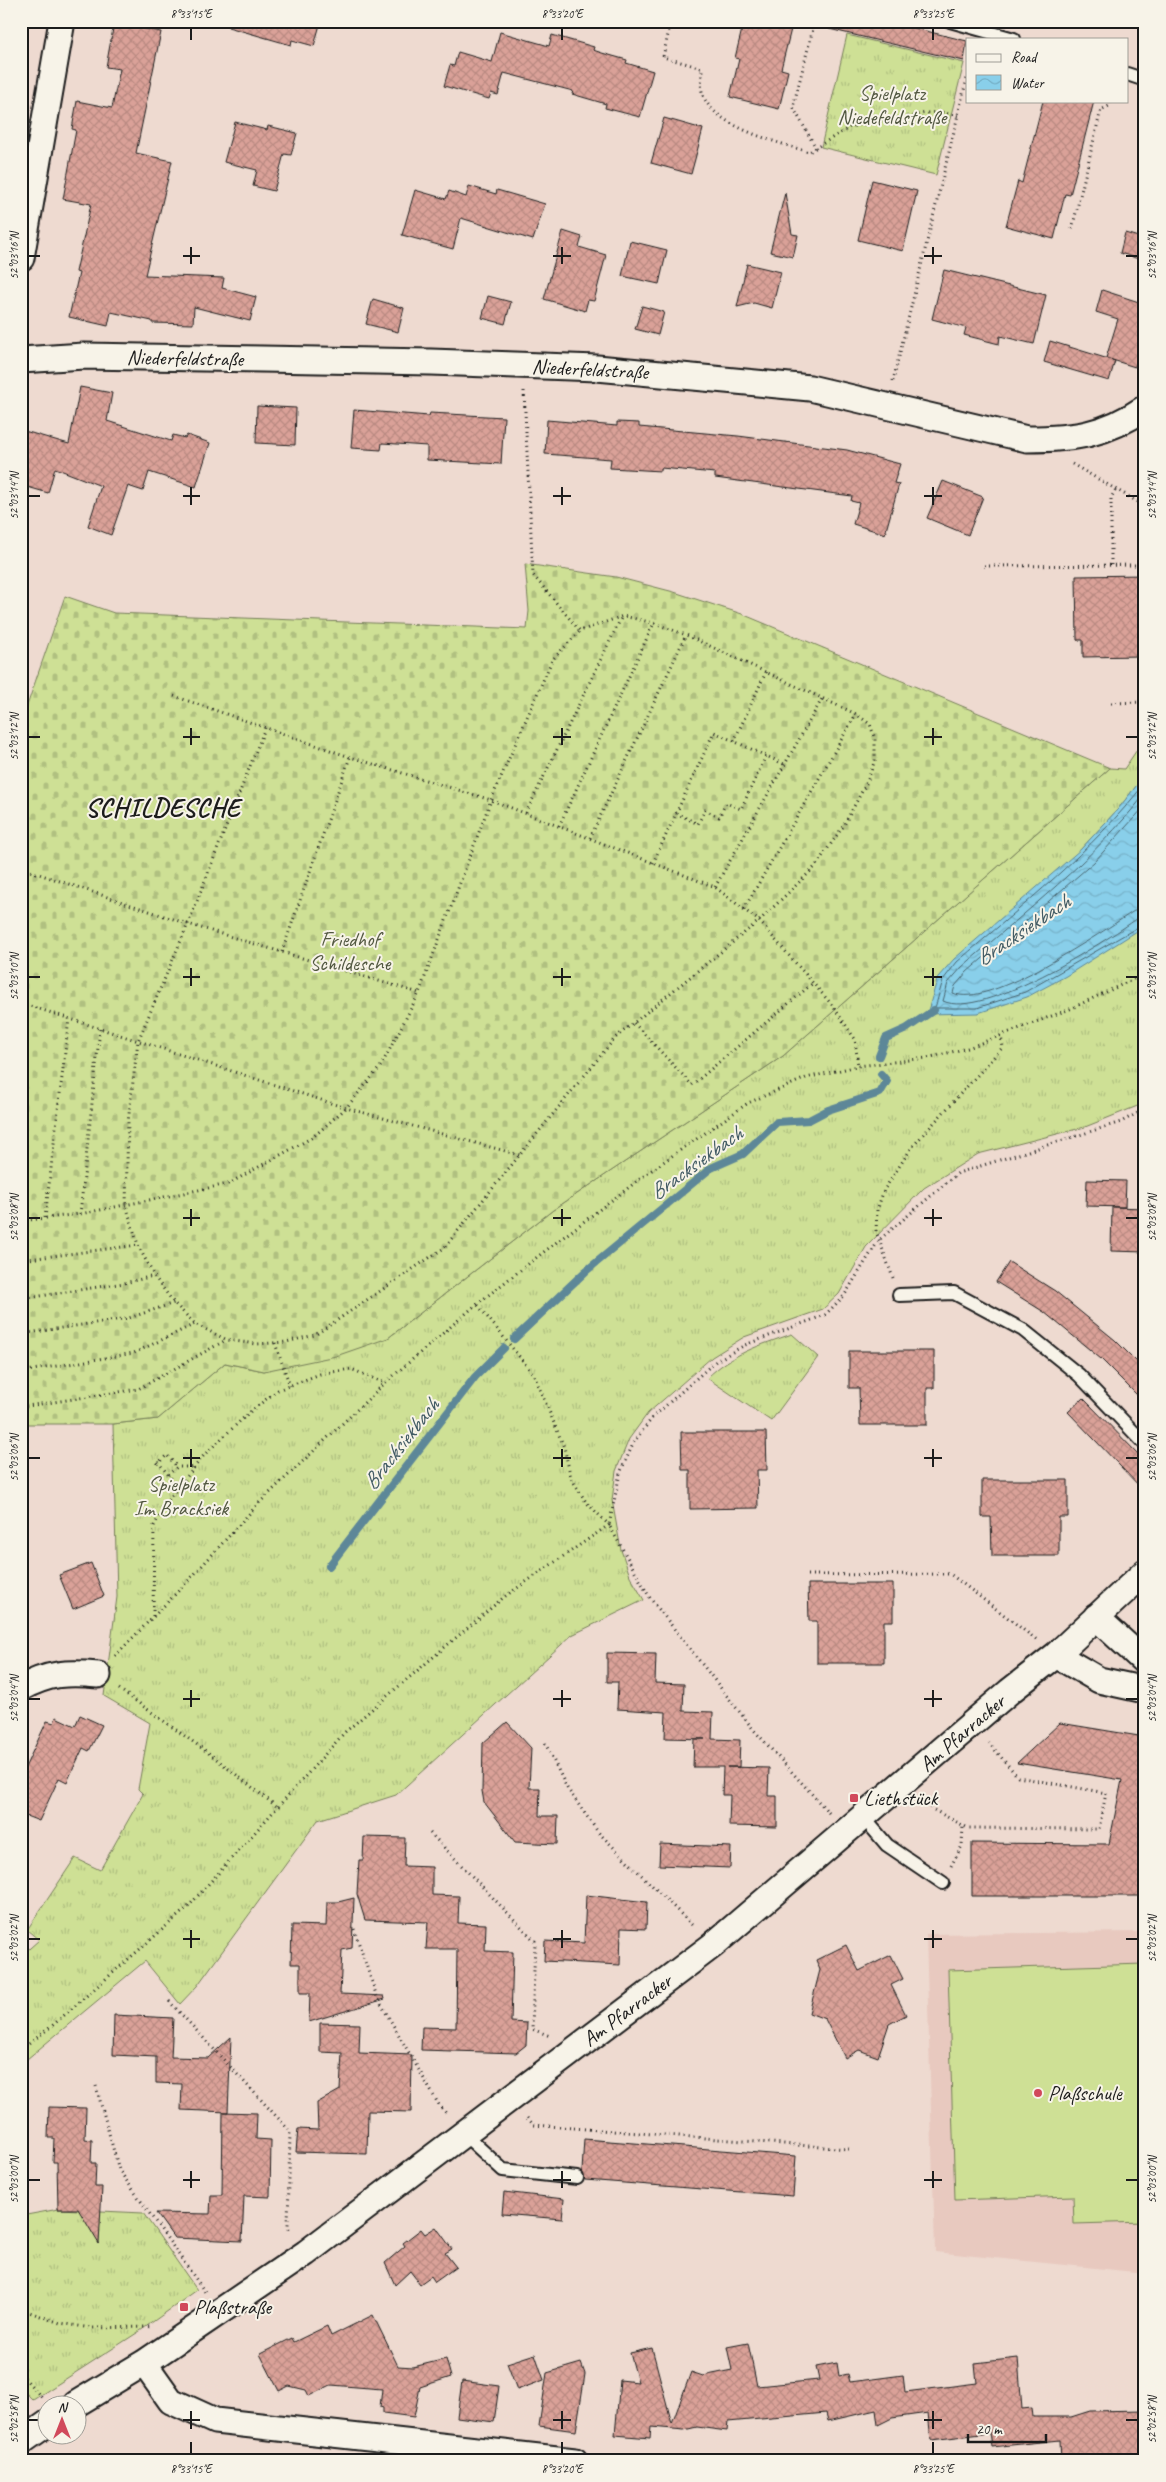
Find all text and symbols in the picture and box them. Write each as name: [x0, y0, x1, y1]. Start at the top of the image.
text: 8°33'15"E: [171, 6, 213, 22]
text: 8°33'20"E: [542, 6, 584, 22]
text: 8°33'25"E: [913, 6, 955, 22]
legend: [966, 38, 1128, 102]
text: Road: [1011, 48, 1038, 67]
text: Water: [1011, 74, 1045, 93]
park label: Spielplatz Niedefeldstraße: [838, 80, 949, 130]
text: 52°03'16"N: [6, 231, 22, 280]
text: 52°03'16"N: [1144, 231, 1160, 280]
street label: Niederfeldstraße: [126, 344, 246, 372]
street label: Niederfeldstraße: [531, 353, 651, 385]
text: 52°03'14"N: [6, 471, 22, 520]
text: 52°03'14"N: [1144, 471, 1160, 520]
text: 52°03'12"N: [6, 712, 22, 761]
text: 52°03'12"N: [1144, 712, 1160, 761]
district label: SCHILDESCHE: [85, 791, 244, 824]
water label: Bracksiekbach: [970, 887, 1077, 972]
park label: Friedhof Schildesche: [310, 926, 392, 976]
text: 52°03'10"N: [6, 952, 22, 1001]
text: 52°03'10"N: [1144, 952, 1160, 1001]
water label: Bracksiekbach: [644, 1119, 750, 1206]
text: 52°03'08"N: [6, 1193, 22, 1242]
text: 52°03'08"N: [1144, 1193, 1160, 1242]
water label: Bracksiekbach: [357, 1391, 447, 1495]
text: 52°03'06"N: [6, 1433, 22, 1482]
text: 52°03'06"N: [1144, 1433, 1160, 1482]
park label: Spielplatz Im Bracksiek: [134, 1471, 229, 1521]
text: 52°03'04"N: [6, 1674, 22, 1723]
text: 52°03'04"N: [1144, 1674, 1160, 1723]
street label: Am Pfarracker: [914, 1687, 1012, 1777]
place label: Liethstück: [864, 1785, 939, 1811]
marker: Liethstück: [848, 1792, 860, 1804]
text: 52°03'02"N: [6, 1914, 22, 1963]
text: 52°03'02"N: [1144, 1914, 1160, 1963]
street label: Am Pfarracker: [577, 1966, 679, 2052]
place label: Plaßschule: [1048, 2080, 1123, 2106]
marker: Plaßschule: [1032, 2087, 1044, 2099]
text: 52°03'00"N: [6, 2155, 22, 2204]
text: 52°03'00"N: [1144, 2155, 1160, 2204]
place label: Plaßstraße: [194, 2294, 273, 2320]
marker: Plaßstraße: [178, 2301, 190, 2313]
north arrow: [38, 2394, 88, 2444]
text: 52°02'58"N: [6, 2395, 22, 2444]
text: 52°02'58"N: [1144, 2395, 1160, 2444]
text: N: [58, 2399, 69, 2416]
scale bar: [968, 2412, 1046, 2444]
text: 20 m: [976, 2420, 1003, 2439]
text: 8°33'15"E: [171, 2461, 213, 2477]
text: 8°33'20"E: [542, 2461, 584, 2477]
text: 8°33'25"E: [913, 2461, 955, 2477]

